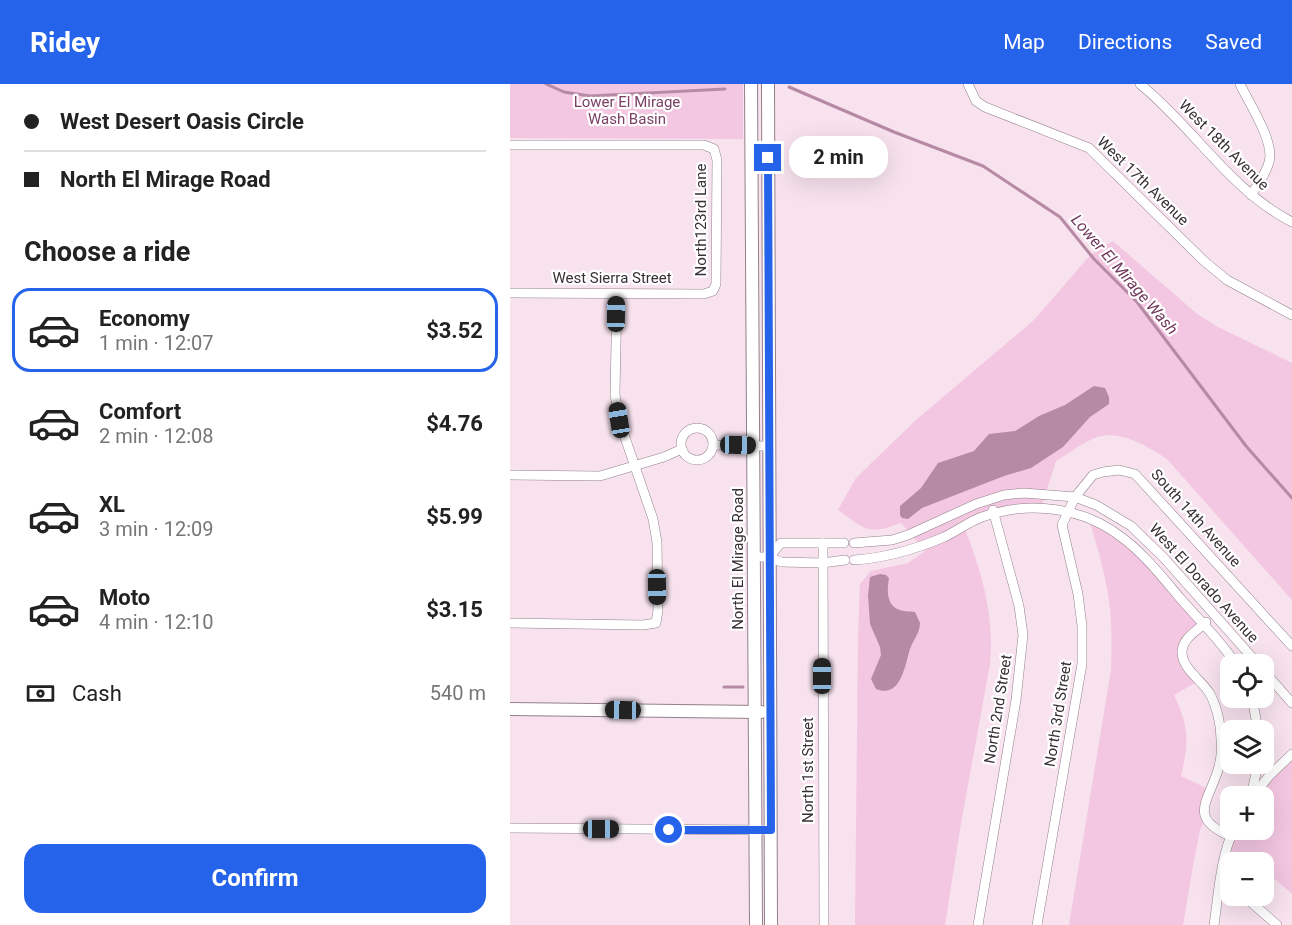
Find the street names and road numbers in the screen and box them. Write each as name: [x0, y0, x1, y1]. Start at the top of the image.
street label: West 18th Avenue: [1175, 96, 1273, 194]
street label: West 17th Avenue: [1094, 133, 1193, 229]
street label: North123rd Lane: [692, 164, 710, 276]
street label: West Sierra Street: [552, 269, 672, 287]
street label: South 14th Avenue: [1147, 465, 1245, 571]
street label: North El Mirage Road: [729, 488, 747, 630]
street label: West El Dorado Avenue: [1146, 520, 1262, 646]
street label: North 2nd Street: [981, 653, 1016, 765]
street label: North 3rd Street: [1041, 660, 1075, 768]
street label: North 1st Street: [799, 717, 817, 823]

